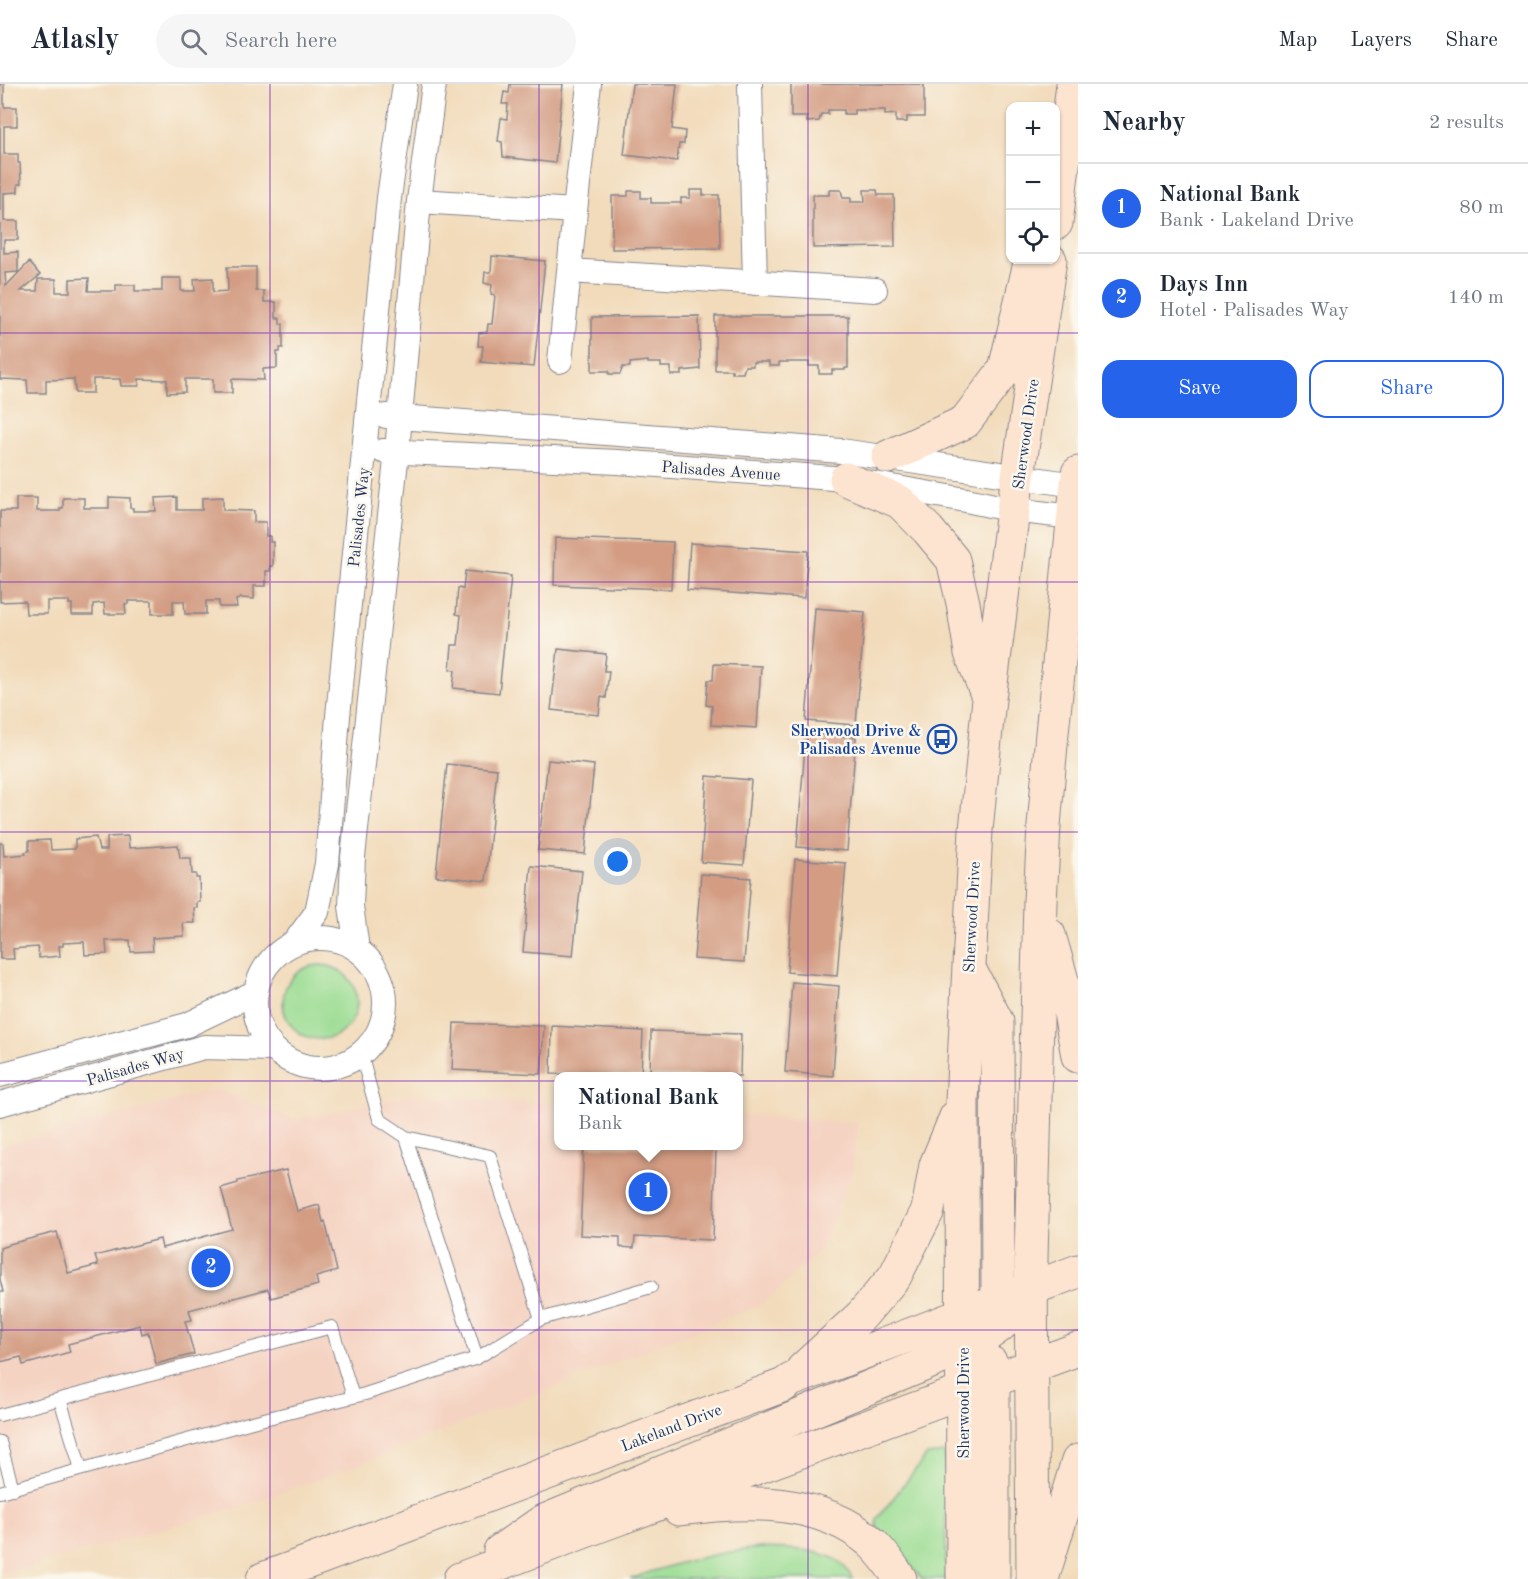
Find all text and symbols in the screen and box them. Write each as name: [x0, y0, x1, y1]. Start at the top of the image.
search box: [156, 14, 576, 68]
icon: search: [177, 25, 210, 58]
text: Atlasly: [30, 27, 120, 55]
text: Search here: [225, 30, 337, 52]
text: Map: [1278, 30, 1317, 51]
text: Layers: [1350, 30, 1412, 51]
text: Share: [1445, 30, 1498, 51]
map controls: [1006, 102, 1060, 264]
button: +: [1006, 102, 1060, 156]
text: Nearby: [1102, 110, 1186, 136]
text: 2 results: [1429, 113, 1504, 133]
button: −: [1006, 156, 1060, 210]
text: National Bank: [1159, 184, 1300, 206]
text: 1: [1116, 198, 1127, 218]
text: 80 m: [1459, 198, 1504, 218]
button: locate: [1006, 210, 1060, 264]
text: Bank · Lakeland Drive: [1159, 211, 1354, 231]
text: Days Inn: [1159, 274, 1248, 296]
text: 2: [1116, 288, 1127, 308]
text: 140 m: [1448, 288, 1504, 308]
text: Hotel · Palisades Way: [1159, 301, 1349, 321]
button: Save: [1102, 360, 1297, 418]
button: Share: [1309, 360, 1504, 418]
street label: Sherwood Drive: [1011, 378, 1043, 491]
street label: Palisades Avenue: [661, 460, 781, 484]
street label: Palisades Way: [347, 466, 373, 568]
bus stop icon: Sherwood Drive & Palisades Avenue: [926, 723, 958, 755]
place label: Sherwood Drive & Palisades Avenue: [790, 724, 921, 758]
your location: [603, 847, 632, 876]
street label: Sherwood Drive: [962, 861, 984, 973]
street label: Palisades Way: [85, 1046, 187, 1089]
popup: [554, 1072, 743, 1150]
text: National Bank: [578, 1087, 719, 1109]
text: Bank: [578, 1114, 623, 1134]
pin: 1: [628, 1170, 668, 1214]
pin: 2: [192, 1246, 230, 1290]
street label: Sherwood Drive: [957, 1347, 973, 1459]
street label: Lakeland Drive: [619, 1402, 724, 1455]

